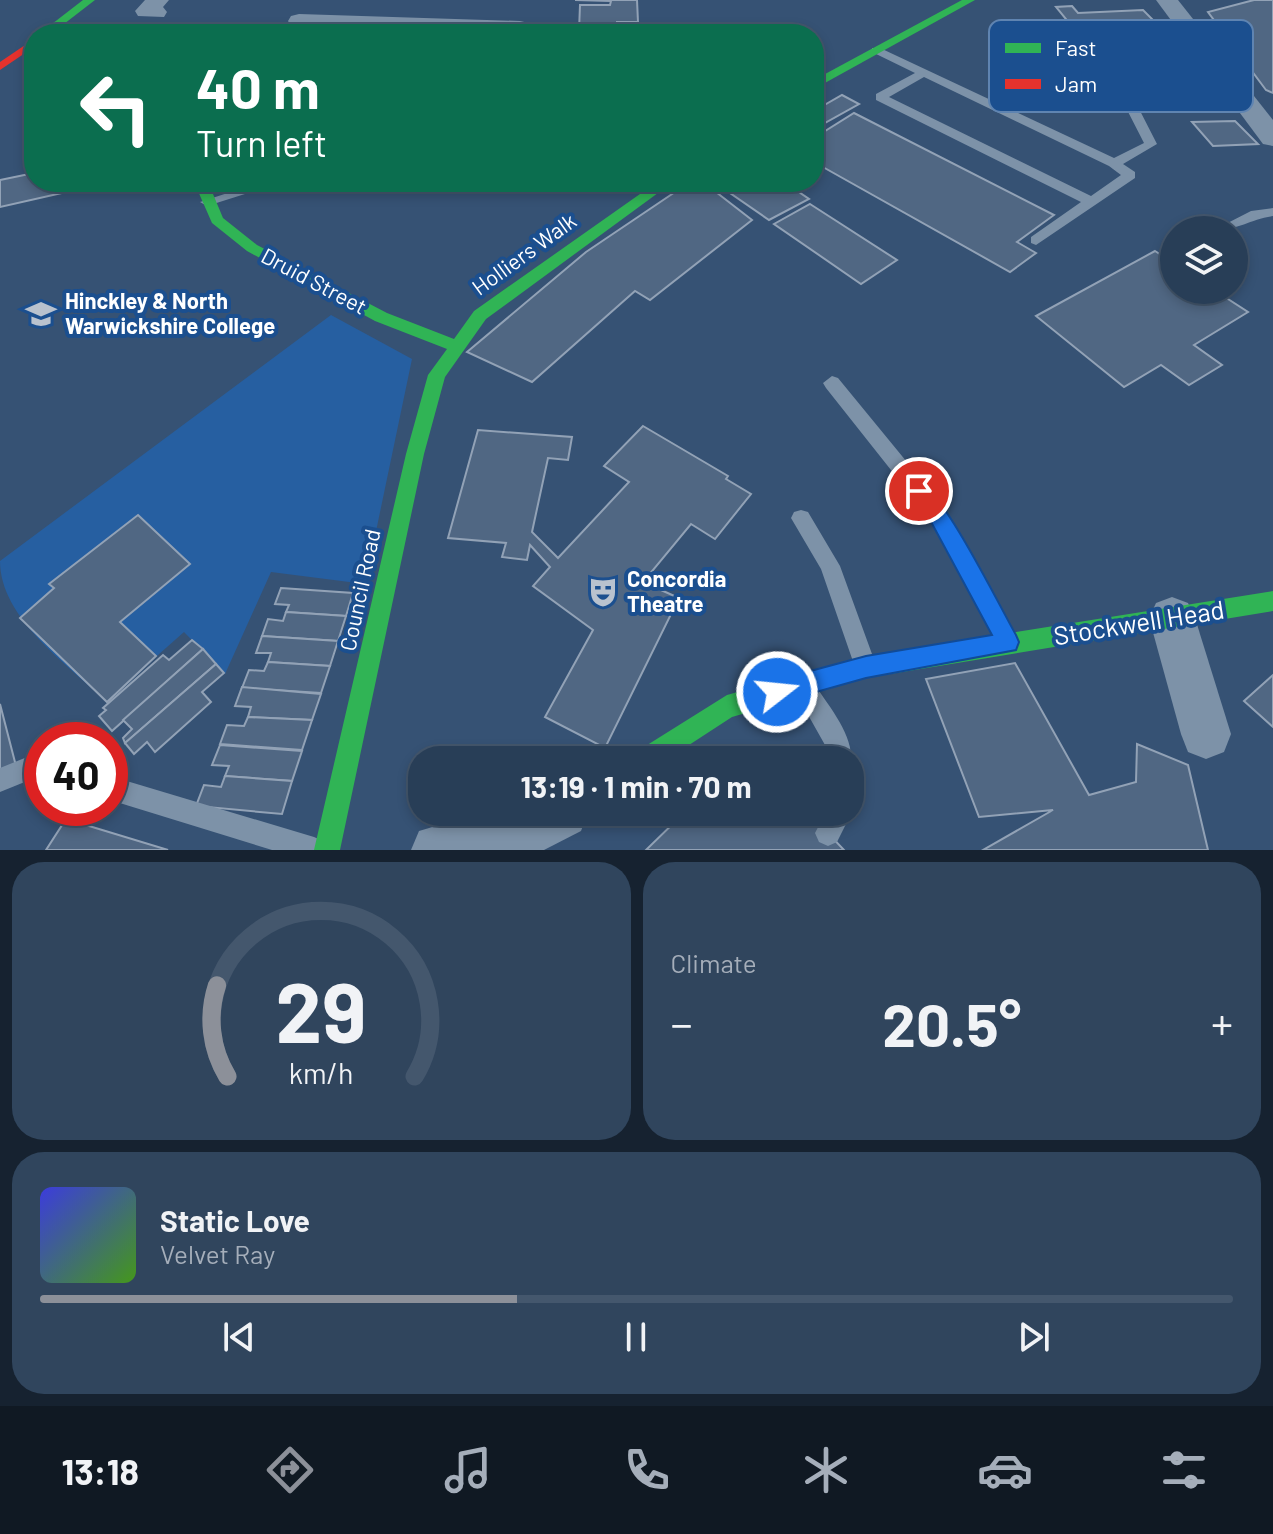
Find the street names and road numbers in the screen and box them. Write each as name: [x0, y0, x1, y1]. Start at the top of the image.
street label: Holliers Walk: [466, 207, 581, 300]
street label: Druid Street: [257, 242, 372, 319]
street label: Council Road: [333, 526, 385, 653]
street label: Stockwell Head: [1051, 593, 1226, 650]

